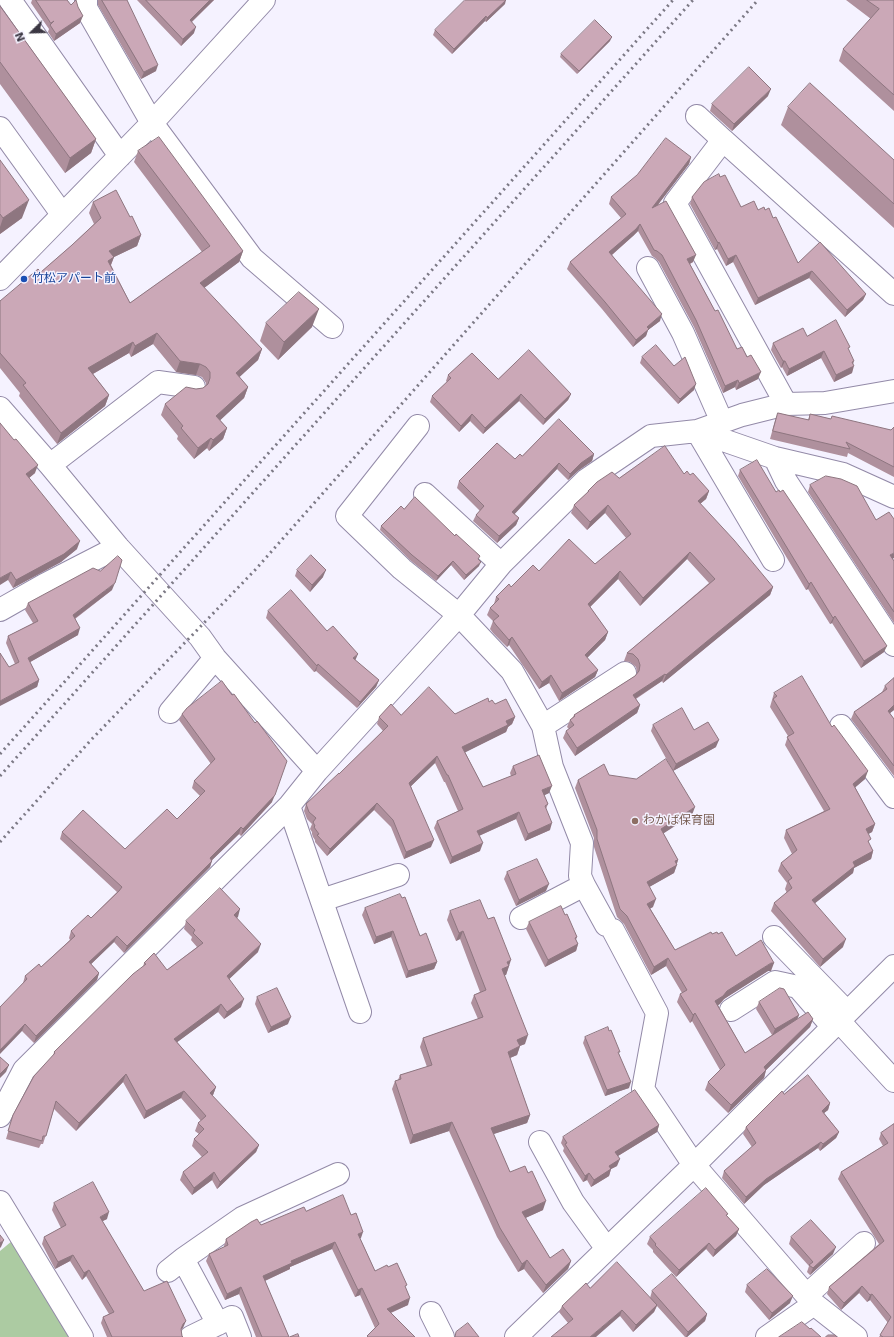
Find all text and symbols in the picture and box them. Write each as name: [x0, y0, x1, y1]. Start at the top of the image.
north arrow: [12, 12, 52, 52]
text: N: [13, 30, 28, 44]
place label: 竹松アパート前: [32, 272, 116, 286]
marker: 竹松アパート前: [19, 274, 29, 284]
place label: わかば保育園: [643, 814, 715, 828]
marker: わかば保育園: [630, 816, 640, 826]

